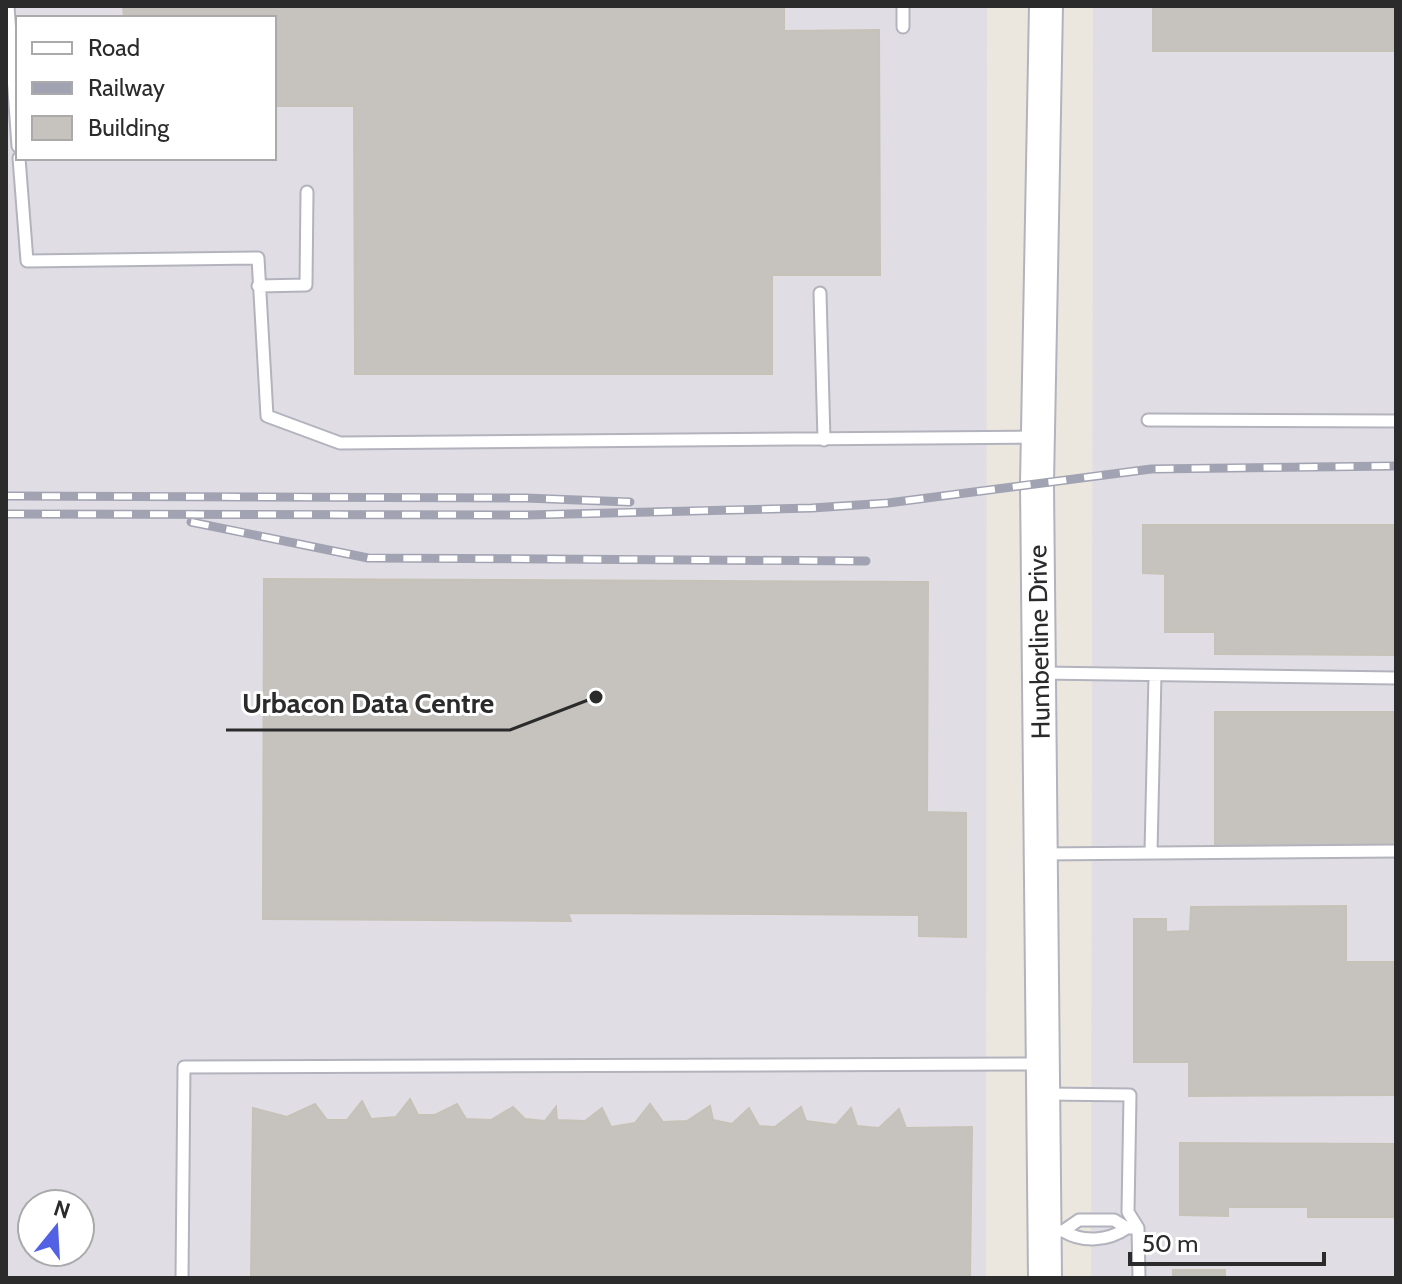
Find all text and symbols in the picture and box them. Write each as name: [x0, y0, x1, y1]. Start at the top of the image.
legend: [16, 16, 276, 160]
text: Road: [88, 33, 140, 62]
text: Railway: [88, 73, 165, 102]
text: Building: [88, 113, 170, 142]
street label: Humberline Drive: [1021, 545, 1057, 739]
callout: Urbacon Data Centre: [226, 678, 510, 730]
text: Urbacon Data Centre: [242, 686, 494, 720]
north arrow: [16, 1188, 96, 1268]
text: N: [50, 1194, 74, 1225]
scale bar: [1130, 1216, 1324, 1266]
text: 50 m: [1142, 1229, 1198, 1258]

